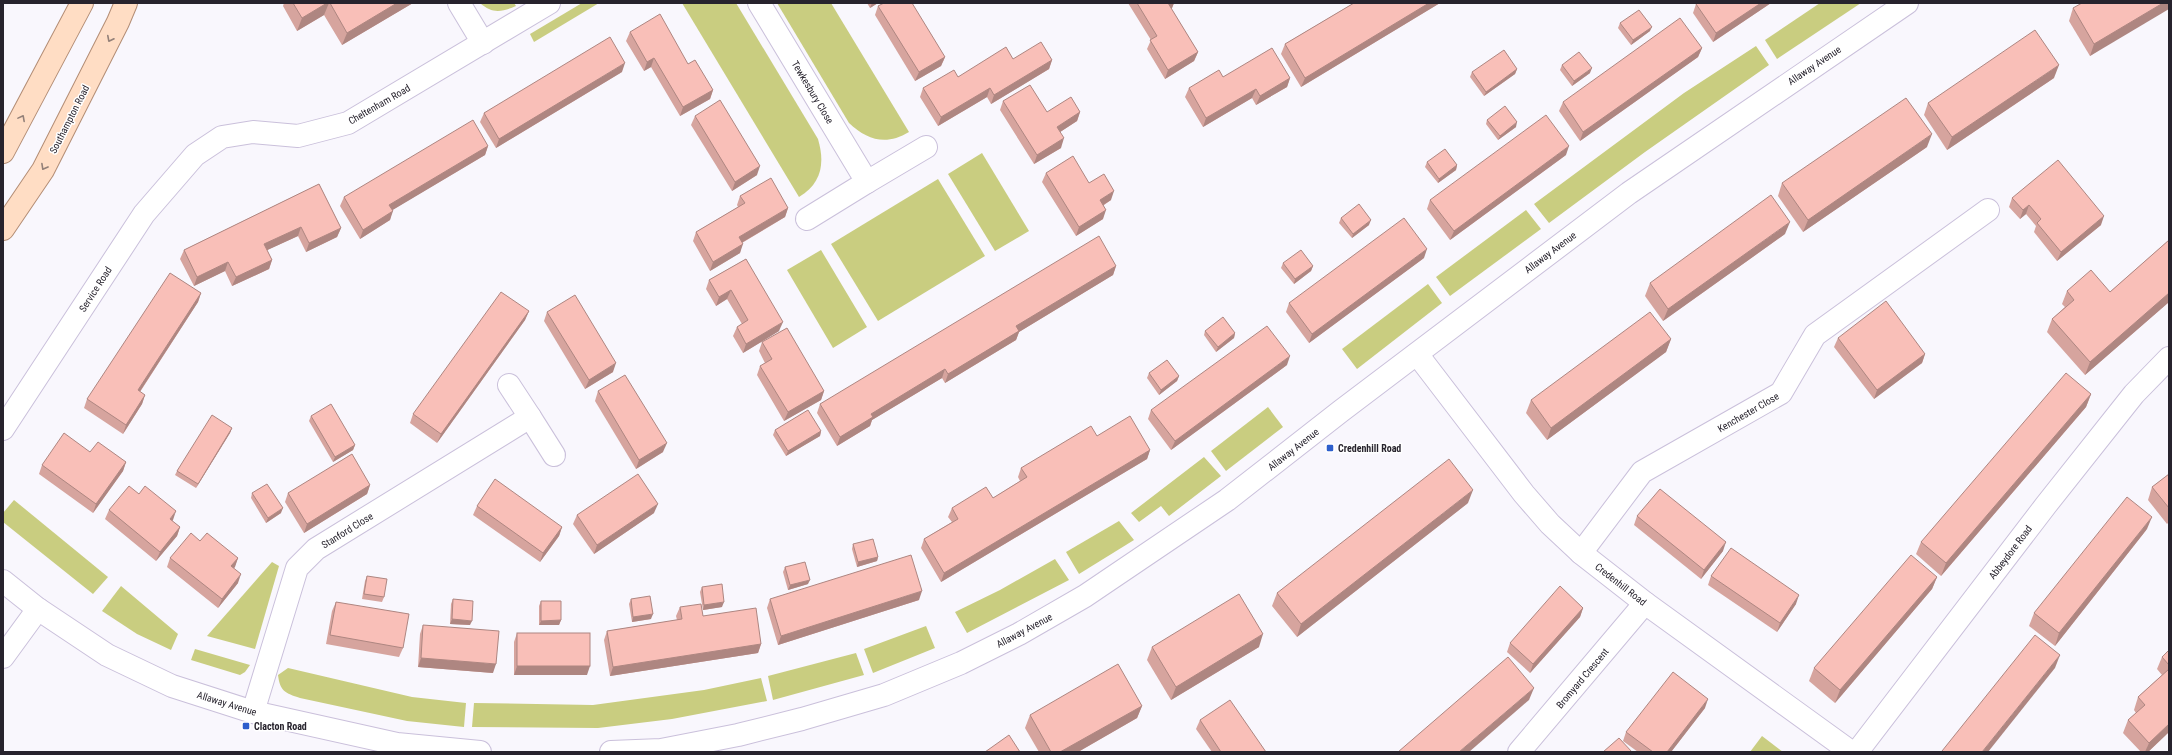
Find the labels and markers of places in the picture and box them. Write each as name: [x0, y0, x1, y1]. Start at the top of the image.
marker: Credenhill Road: [1325, 443, 1335, 453]
place label: Credenhill Road: [1338, 443, 1401, 454]
marker: Clacton Road: [241, 721, 251, 731]
place label: Clacton Road: [254, 721, 307, 732]

